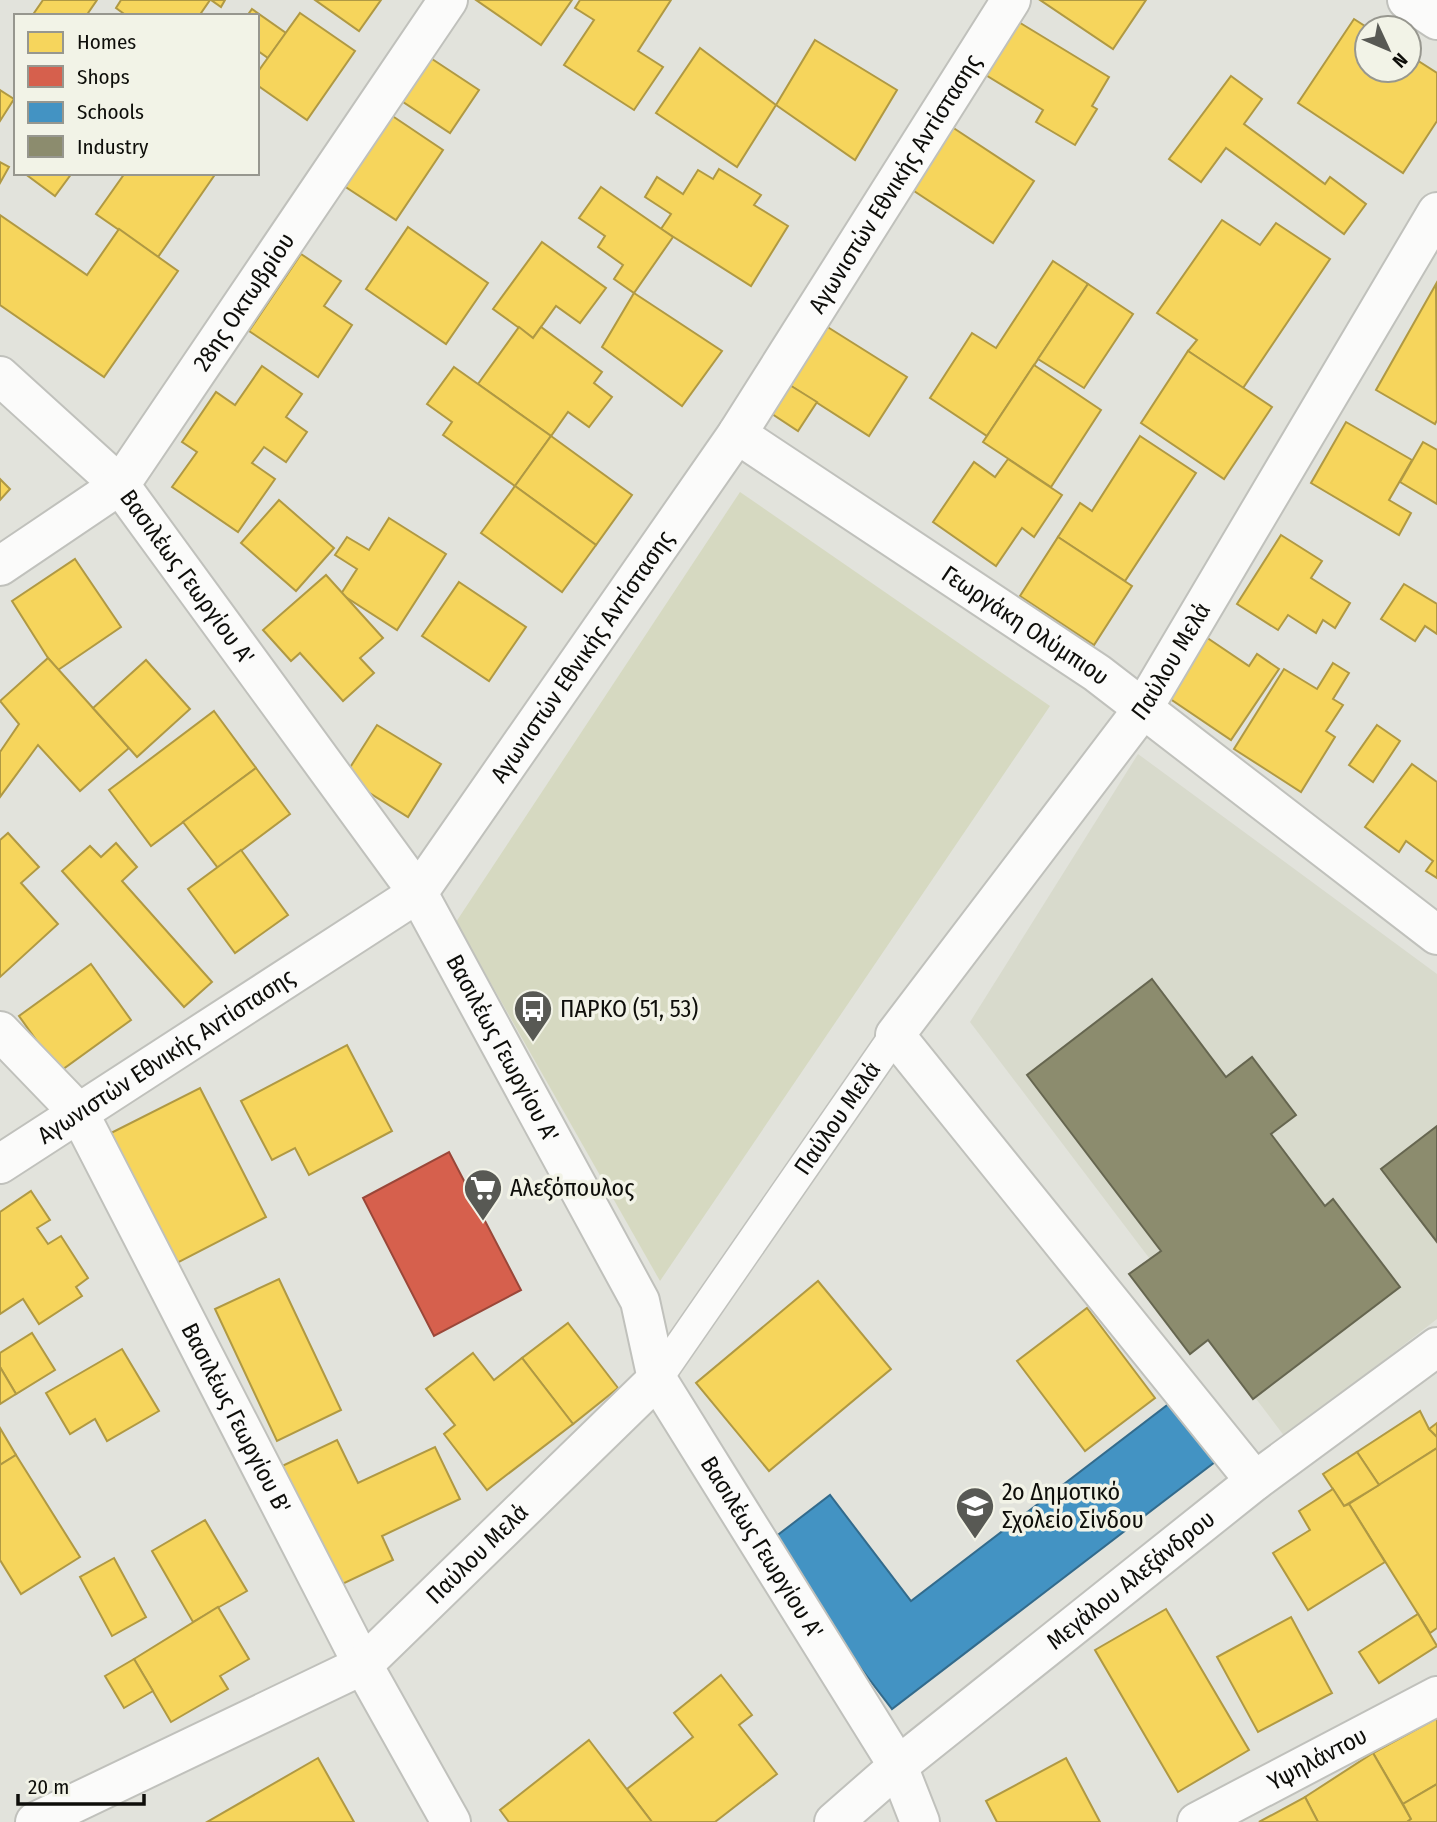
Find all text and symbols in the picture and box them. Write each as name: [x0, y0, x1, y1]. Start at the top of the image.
legend: [14, 14, 259, 175]
north arrow: [1353, 14, 1423, 84]
text: Homes: [77, 29, 136, 55]
text: N: [1388, 48, 1412, 73]
street label: Αγωνιστών Εθνικής Αντίστασης: [803, 49, 987, 318]
text: Shops: [77, 64, 130, 90]
text: Schools: [77, 99, 144, 125]
text: Industry: [77, 134, 149, 160]
street label: 28ης Οκτωβρίου: [187, 228, 300, 376]
street label: Βασιλέως Γεωργίου Α': [114, 484, 260, 670]
street label: Αγωνιστών Εθνικής Αντίστασης: [485, 525, 680, 788]
street label: Γεωργάκη Ολύμπιου: [936, 560, 1114, 691]
street label: Παύλου Μελά: [1125, 598, 1216, 726]
street label: Βασιλέως Γεωργίου Α': [440, 950, 565, 1147]
street label: Αγωνιστών Εθνικής Αντίστασης: [32, 963, 300, 1150]
bus stop icon: ΠΑΡΚΟ (51, 53): [512, 988, 554, 1043]
place label: ΠΑΡΚΟ (51, 53): [560, 995, 698, 1023]
street label: Παύλου Μελά: [788, 1056, 886, 1180]
supermarket icon: Αλεξόπουλος: [462, 1167, 504, 1222]
place label: Αλεξόπουλος: [510, 1174, 634, 1202]
street label: Βασιλέως Γεωργίου Β': [176, 1318, 296, 1518]
street label: Βασιλέως Γεωργίου Α': [695, 1451, 829, 1643]
place label: 2o Δημοτικό Σχολείο Σίνδου: [1002, 1478, 1144, 1534]
school or university icon: 2o Δημοτικό Σχολείο Σίνδου: [954, 1485, 996, 1540]
street label: Παύλου Μελά: [420, 1498, 534, 1610]
street label: Μεγάλου Αλεξάνδρου: [1041, 1505, 1220, 1655]
street label: Υψηλάντου: [1263, 1721, 1372, 1796]
scale bar: [18, 1762, 144, 1806]
text: 20 m: [28, 1774, 69, 1800]

